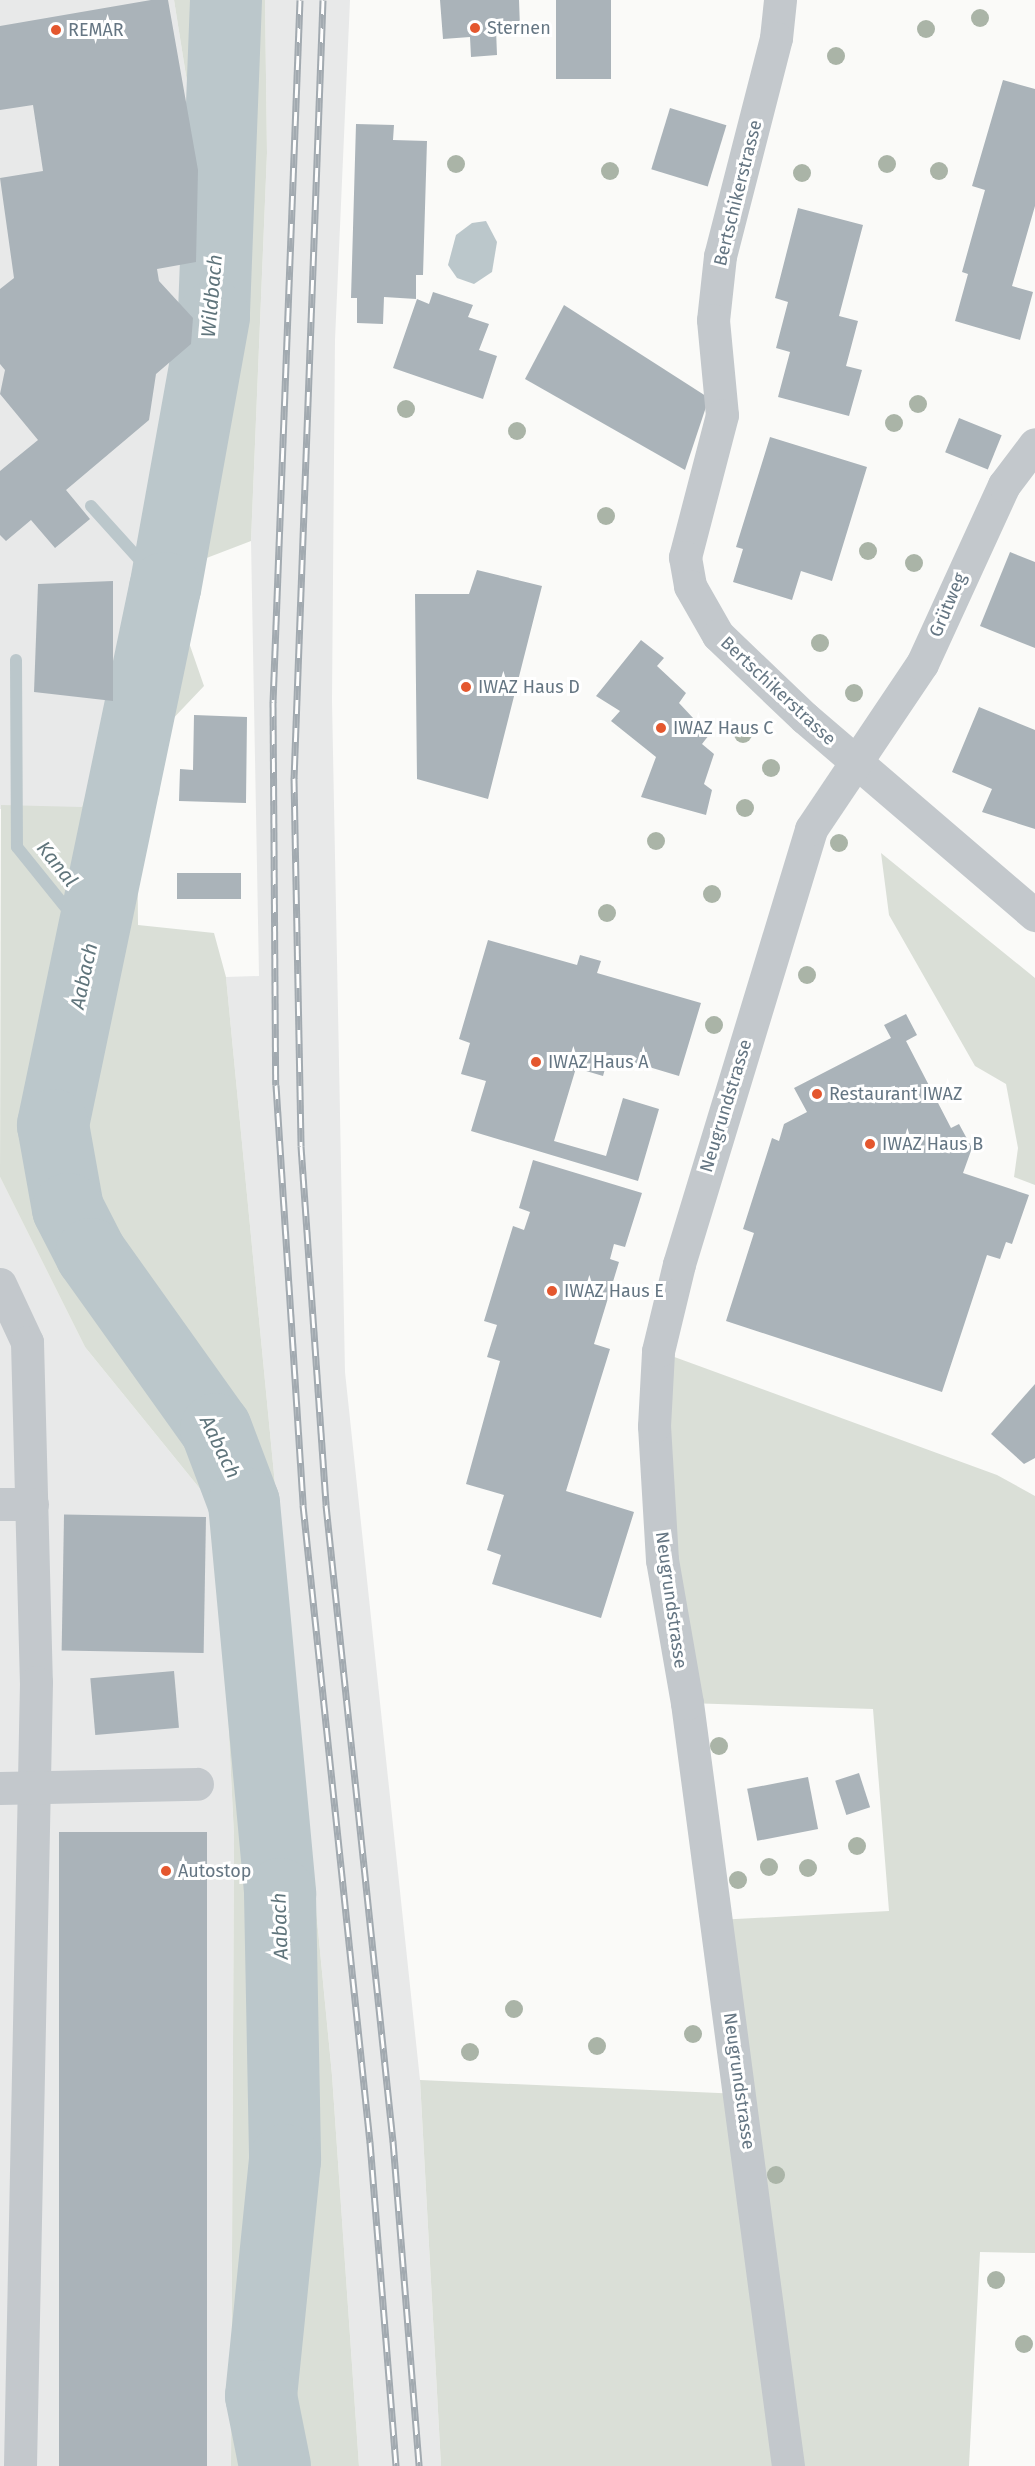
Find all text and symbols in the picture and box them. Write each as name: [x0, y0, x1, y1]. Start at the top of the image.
place label: Sternen: [487, 17, 551, 39]
place label: REMAR: [68, 19, 124, 41]
marker: Sternen: [468, 21, 482, 35]
marker: REMAR: [49, 23, 63, 37]
street label: Bertschikerstrasse: [709, 118, 767, 268]
water label: Wildbach: [196, 253, 228, 339]
street label: Grütweg: [925, 570, 971, 640]
street label: Bertschikerstrasse: [716, 632, 840, 750]
place label: IWAZ Haus D: [478, 676, 580, 698]
marker: IWAZ Haus D: [459, 680, 473, 694]
place label: IWAZ Haus C: [673, 717, 773, 739]
marker: IWAZ Haus C: [654, 721, 668, 735]
water label: Kanal: [31, 836, 83, 892]
water label: Aabach: [65, 941, 103, 1011]
street label: Neugrundstrasse: [696, 1037, 756, 1175]
place label: IWAZ Haus A: [548, 1051, 649, 1073]
marker: IWAZ Haus A: [529, 1055, 543, 1069]
place label: Restaurant IWAZ: [829, 1083, 962, 1105]
marker: Restaurant IWAZ: [810, 1087, 824, 1101]
place label: IWAZ Haus B: [882, 1133, 983, 1155]
marker: IWAZ Haus B: [863, 1137, 877, 1151]
place label: IWAZ Haus E: [564, 1280, 664, 1302]
marker: IWAZ Haus E: [545, 1284, 559, 1298]
water label: Aabach: [195, 1412, 245, 1482]
street label: Neugrundstrasse: [651, 1530, 691, 1670]
place label: Autostop: [178, 1860, 251, 1882]
marker: Autostop: [159, 1864, 173, 1878]
water label: Aabach: [267, 1892, 293, 1960]
street label: Neugrundstrasse: [719, 2011, 759, 2151]

